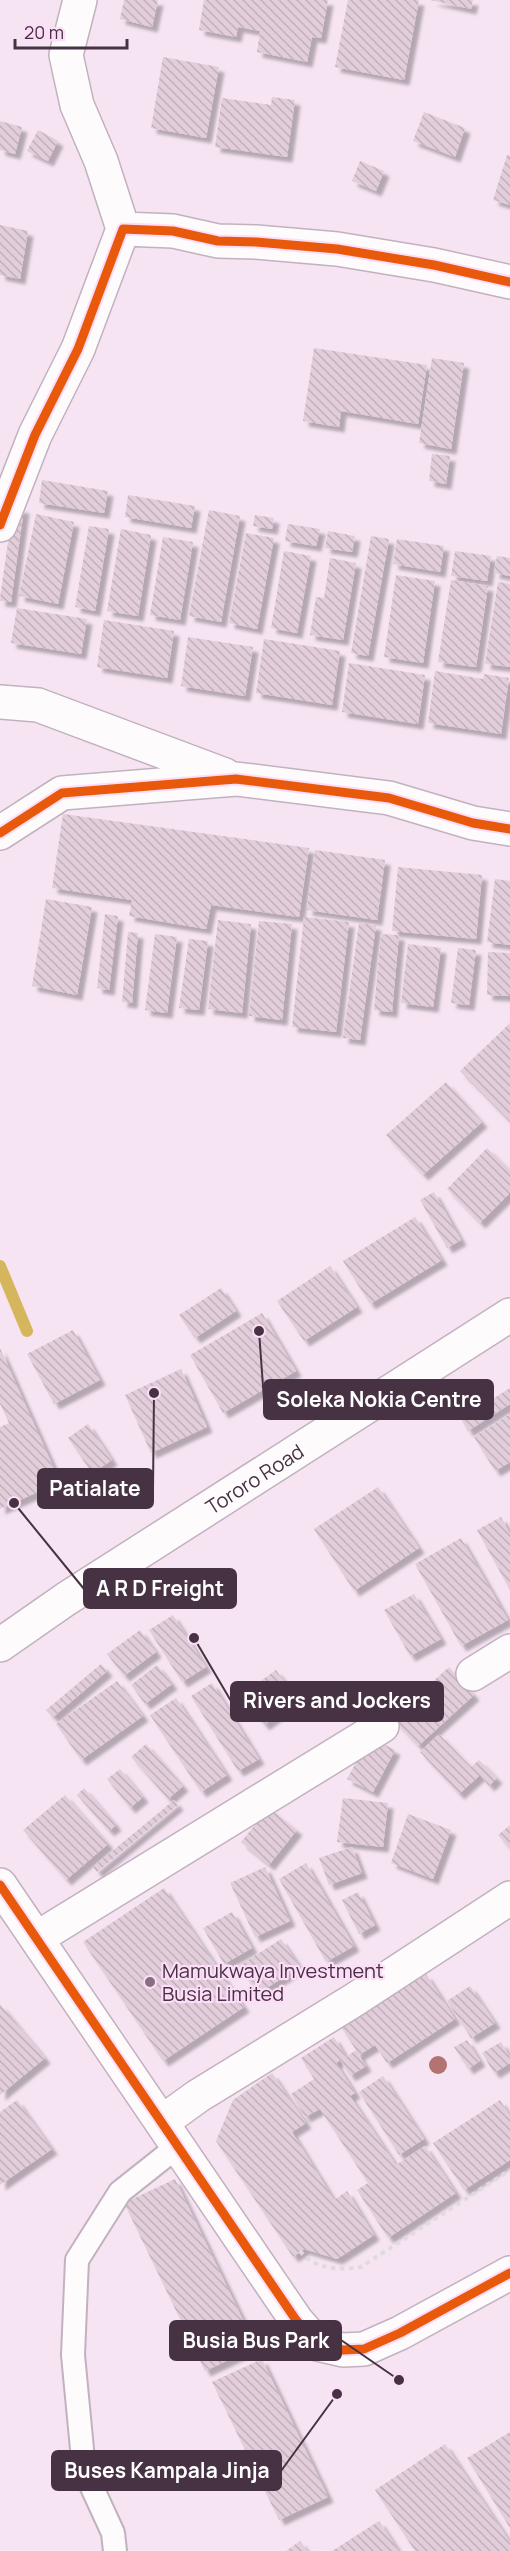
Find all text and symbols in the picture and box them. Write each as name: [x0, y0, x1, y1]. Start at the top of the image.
scale bar: [15, 12, 128, 50]
text: 20 m: [24, 20, 64, 44]
callout: Soleka Nokia Centre: [264, 1380, 493, 1419]
text: Soleka Nokia Centre: [276, 1385, 482, 1413]
street label: Tororo Road: [200, 1437, 309, 1520]
callout: Patialate: [38, 1469, 153, 1508]
text: Patialate: [49, 1474, 141, 1502]
callout: A R D Freight: [84, 1569, 236, 1608]
text: A R D Freight: [96, 1574, 224, 1602]
callout: Rivers and Jockers: [231, 1682, 443, 1721]
text: Rivers and Jockers: [243, 1686, 431, 1714]
place label: Mamukwaya Investment Busia Limited: [162, 1957, 384, 2007]
marker: Mamukwaya Investment Busia Limited: [143, 1975, 157, 1989]
callout: Busia Bus Park: [170, 2321, 341, 2360]
text: Busia Bus Park: [183, 2326, 330, 2354]
callout: Buses Kampala Jinja: [52, 2451, 281, 2490]
text: Buses Kampala Jinja: [64, 2456, 270, 2484]

